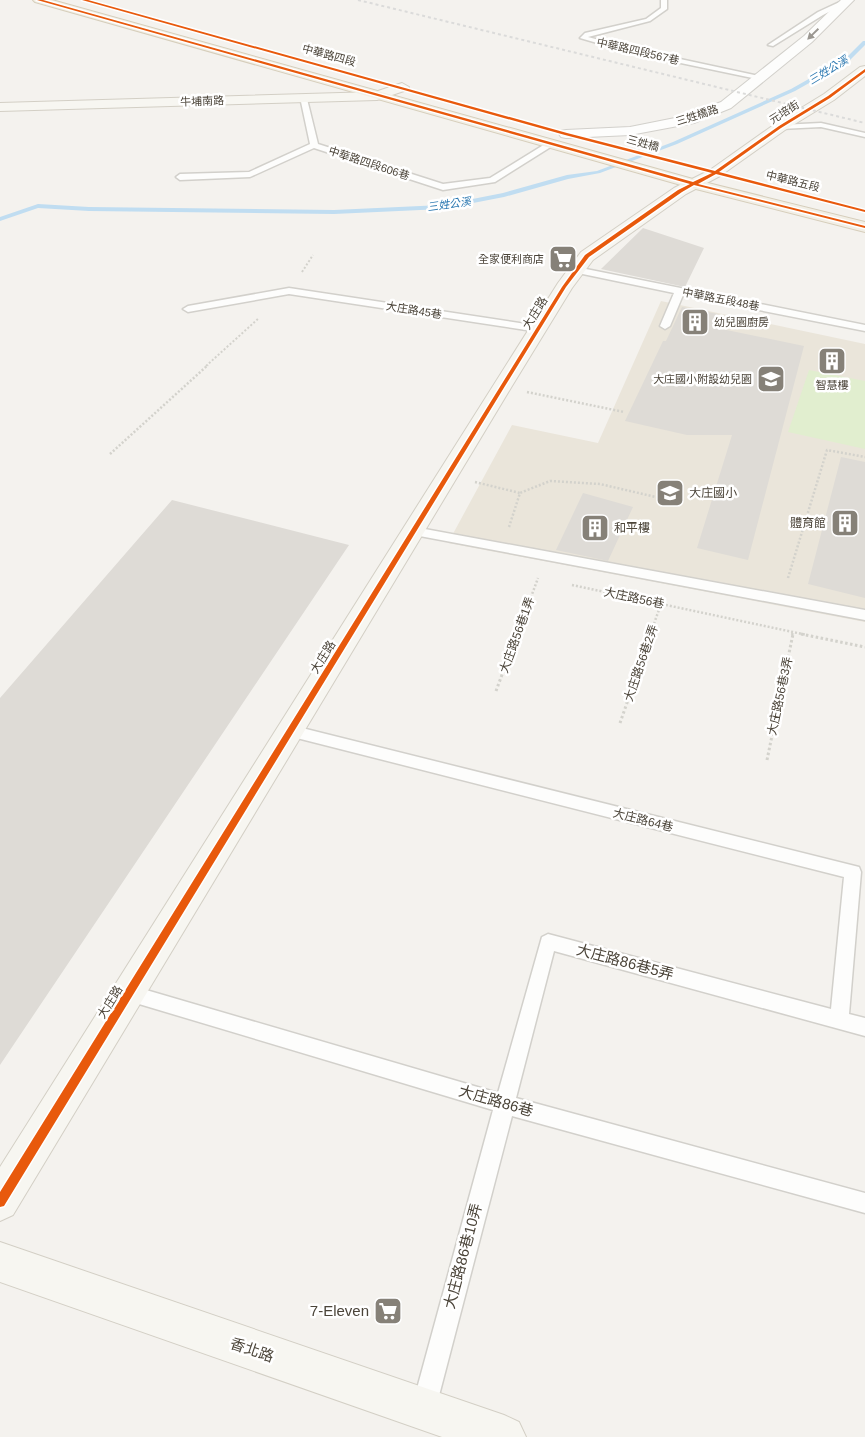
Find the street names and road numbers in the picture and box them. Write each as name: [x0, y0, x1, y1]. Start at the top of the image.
street label: 中華路四段567巷: [596, 36, 680, 66]
street label: 中華路四段: [301, 42, 357, 68]
street label: 牛埔南路: [180, 94, 224, 108]
street label: 元培街: [767, 98, 801, 126]
street label: 三姓橋路: [674, 102, 720, 128]
street label: 三姓橋: [626, 133, 660, 153]
street label: 中華路四段606巷: [327, 144, 411, 182]
street label: 中華路五段: [765, 169, 821, 193]
street label: 中華路五段48巷: [681, 286, 761, 312]
street label: 大庄路: [520, 294, 550, 332]
street label: 大庄路45巷: [385, 300, 443, 320]
street label: 大庄路56巷: [603, 585, 665, 611]
street label: 大庄路56巷1弄: [497, 595, 537, 675]
street label: 大庄路56巷2弄: [621, 623, 661, 703]
street label: 大庄路: [308, 638, 338, 676]
street label: 大庄路56巷3弄: [765, 655, 795, 737]
street label: 大庄路64巷: [612, 806, 674, 834]
street label: 大庄路86巷5弄: [575, 940, 676, 983]
street label: 大庄路: [95, 983, 125, 1021]
street label: 大庄路86巷: [457, 1082, 535, 1119]
street label: 大庄路86巷10弄: [440, 1201, 485, 1310]
street label: 香北路: [228, 1334, 276, 1365]

